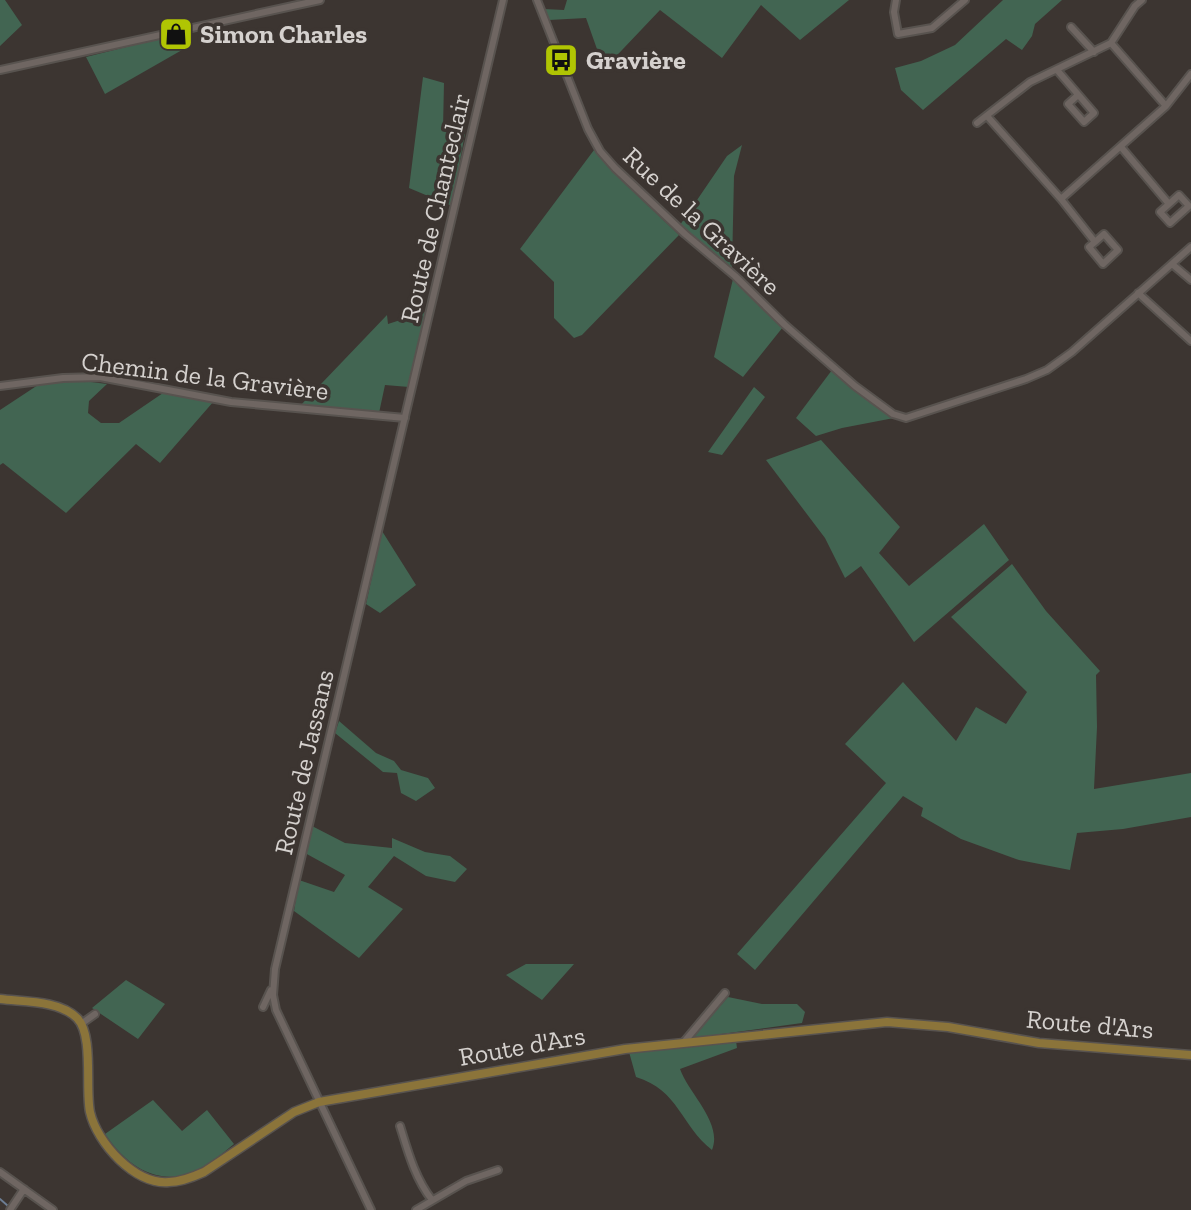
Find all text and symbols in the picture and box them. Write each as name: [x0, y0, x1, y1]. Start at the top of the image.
shop icon: Simon Charles: [157, 15, 195, 53]
place label: Simon Charles: [200, 18, 367, 50]
bus stop icon: Gravière: [542, 41, 580, 79]
place label: Gravière: [586, 44, 686, 76]
street label: Route de Chanteclair: [393, 90, 477, 326]
street label: Rue de la Gravière: [617, 140, 787, 302]
street label: Chemin de la Gravière: [80, 345, 330, 407]
street label: Route de Jassans: [267, 666, 341, 858]
street label: Route d'Ars: [1025, 1002, 1155, 1046]
street label: Route d'Ars: [456, 1019, 588, 1073]

